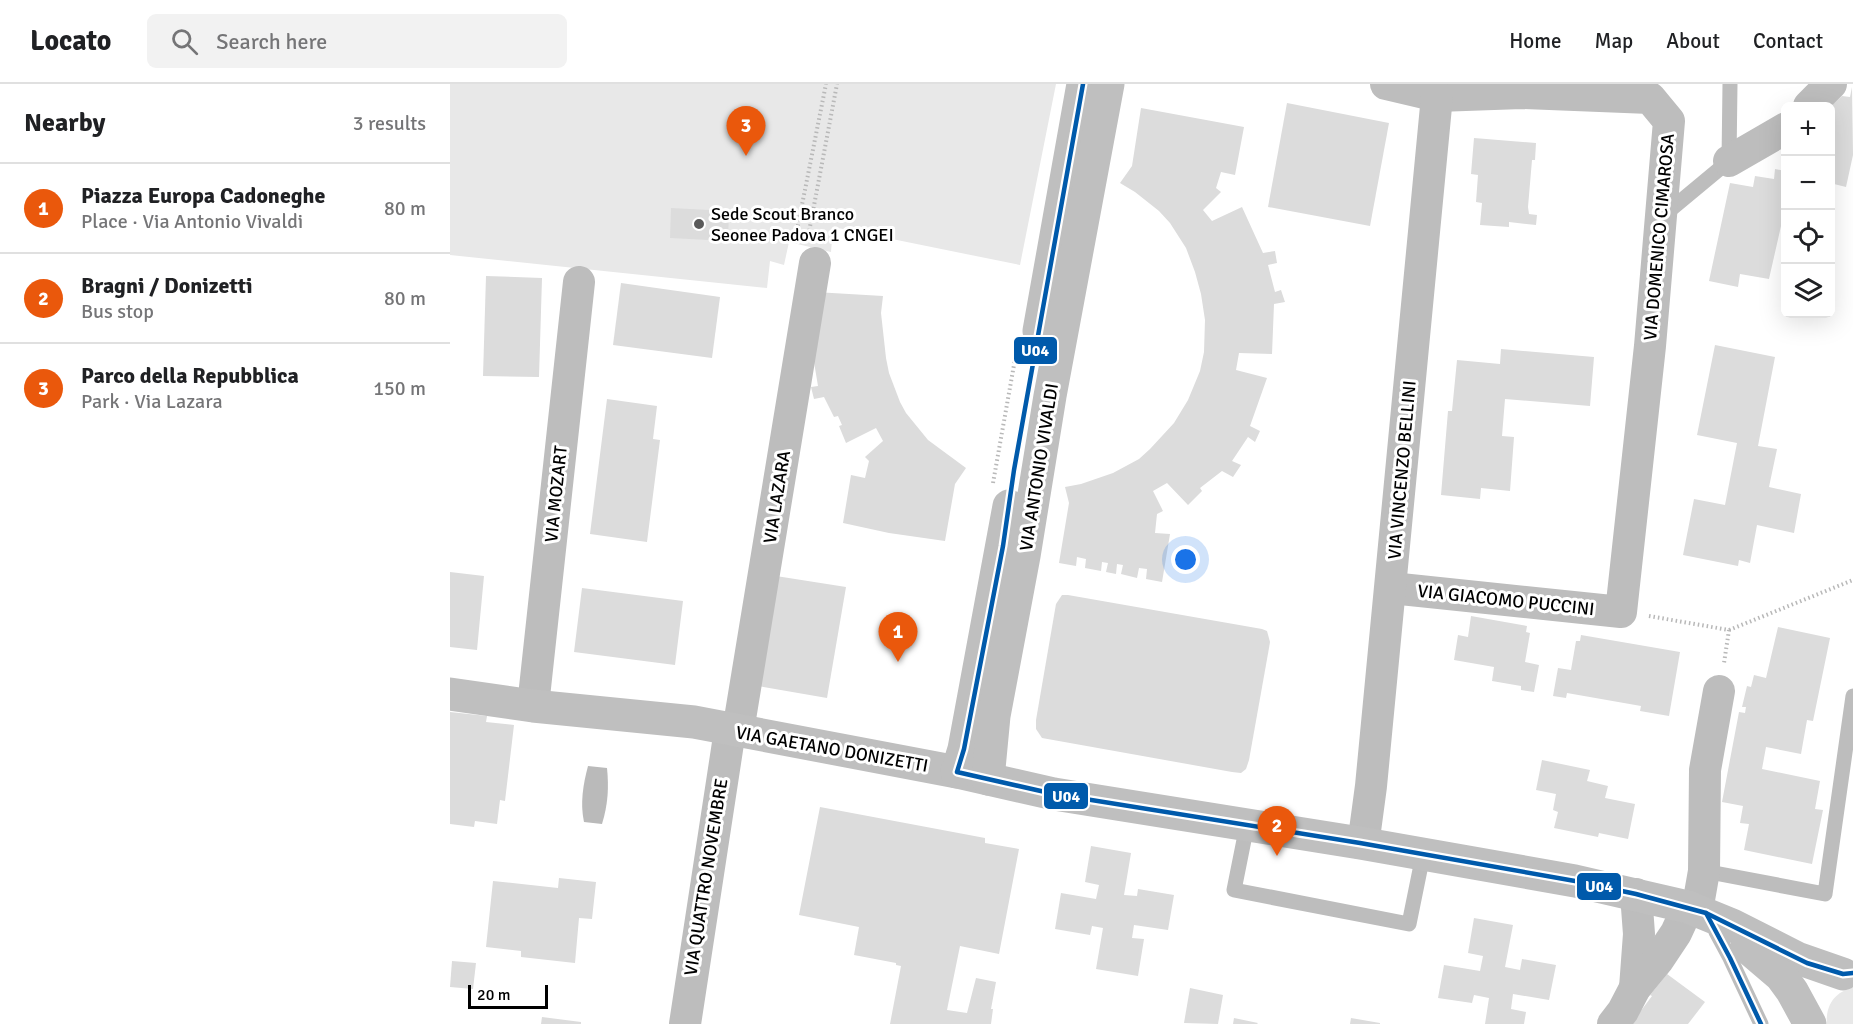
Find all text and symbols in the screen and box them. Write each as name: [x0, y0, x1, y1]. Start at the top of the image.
search box: [147, 14, 567, 68]
text: Locato: [30, 24, 111, 58]
icon: search: [168, 25, 201, 58]
text: Search here: [216, 28, 327, 55]
text: Home: [1509, 28, 1562, 54]
text: Map: [1595, 28, 1633, 54]
text: About: [1666, 28, 1720, 54]
text: Contact: [1753, 28, 1823, 54]
map controls: [1781, 102, 1835, 318]
button: +: [1781, 102, 1835, 156]
pin: 3: [726, 106, 766, 156]
text: Nearby: [24, 107, 105, 139]
text: 3 results: [353, 111, 426, 136]
street label: VIA DOMENICO CIMAROSA: [1639, 132, 1679, 342]
button: −: [1781, 156, 1835, 210]
text: Piazza Europa Cadoneghe: [81, 182, 325, 209]
text: 1: [38, 196, 49, 221]
text: 80 m: [384, 196, 426, 221]
place label: Sede Scout Branco Seonee Padova 1 CNGEI: [711, 203, 894, 246]
text: Place · Via Antonio Vivaldi: [81, 209, 303, 234]
button: locate: [1781, 210, 1835, 264]
marker: Sede Scout Branco Seonee Padova 1 CNGEI: [692, 217, 706, 231]
button: layers: [1781, 264, 1835, 318]
text: Bragni / Donizetti: [81, 272, 253, 299]
text: 2: [38, 286, 49, 311]
text: 80 m: [384, 286, 426, 311]
text: Bus stop: [81, 299, 154, 324]
line badge: U04: [1013, 336, 1058, 365]
text: U04: [1021, 341, 1049, 361]
text: Parco della Repubblica: [81, 362, 299, 389]
text: 3: [38, 376, 49, 401]
text: 150 m: [373, 376, 426, 401]
street label: VIA VINCENZO BELLINI: [1383, 380, 1421, 560]
street label: VIA ANTONIO VIVALDI: [1015, 382, 1063, 552]
text: Park · Via Lazara: [81, 389, 223, 414]
street label: VIA MOZART: [540, 444, 572, 543]
street label: VIA LAZARA: [759, 449, 795, 545]
your location: [1171, 545, 1200, 574]
street label: VIA GIACOMO PUCCINI: [1417, 580, 1595, 620]
pin: 1: [878, 612, 918, 662]
street label: VIA GAETANO DONIZETTI: [734, 721, 930, 777]
street label: VIA QUATTRO NOVEMBRE: [680, 777, 732, 977]
line badge: U04: [1043, 782, 1089, 810]
text: U04: [1052, 787, 1080, 807]
pin: 2: [1258, 806, 1296, 856]
line badge: U04: [1576, 872, 1622, 901]
text: U04: [1585, 877, 1613, 897]
scale bar: [468, 982, 548, 1010]
text: 20 m: [477, 985, 511, 1005]

